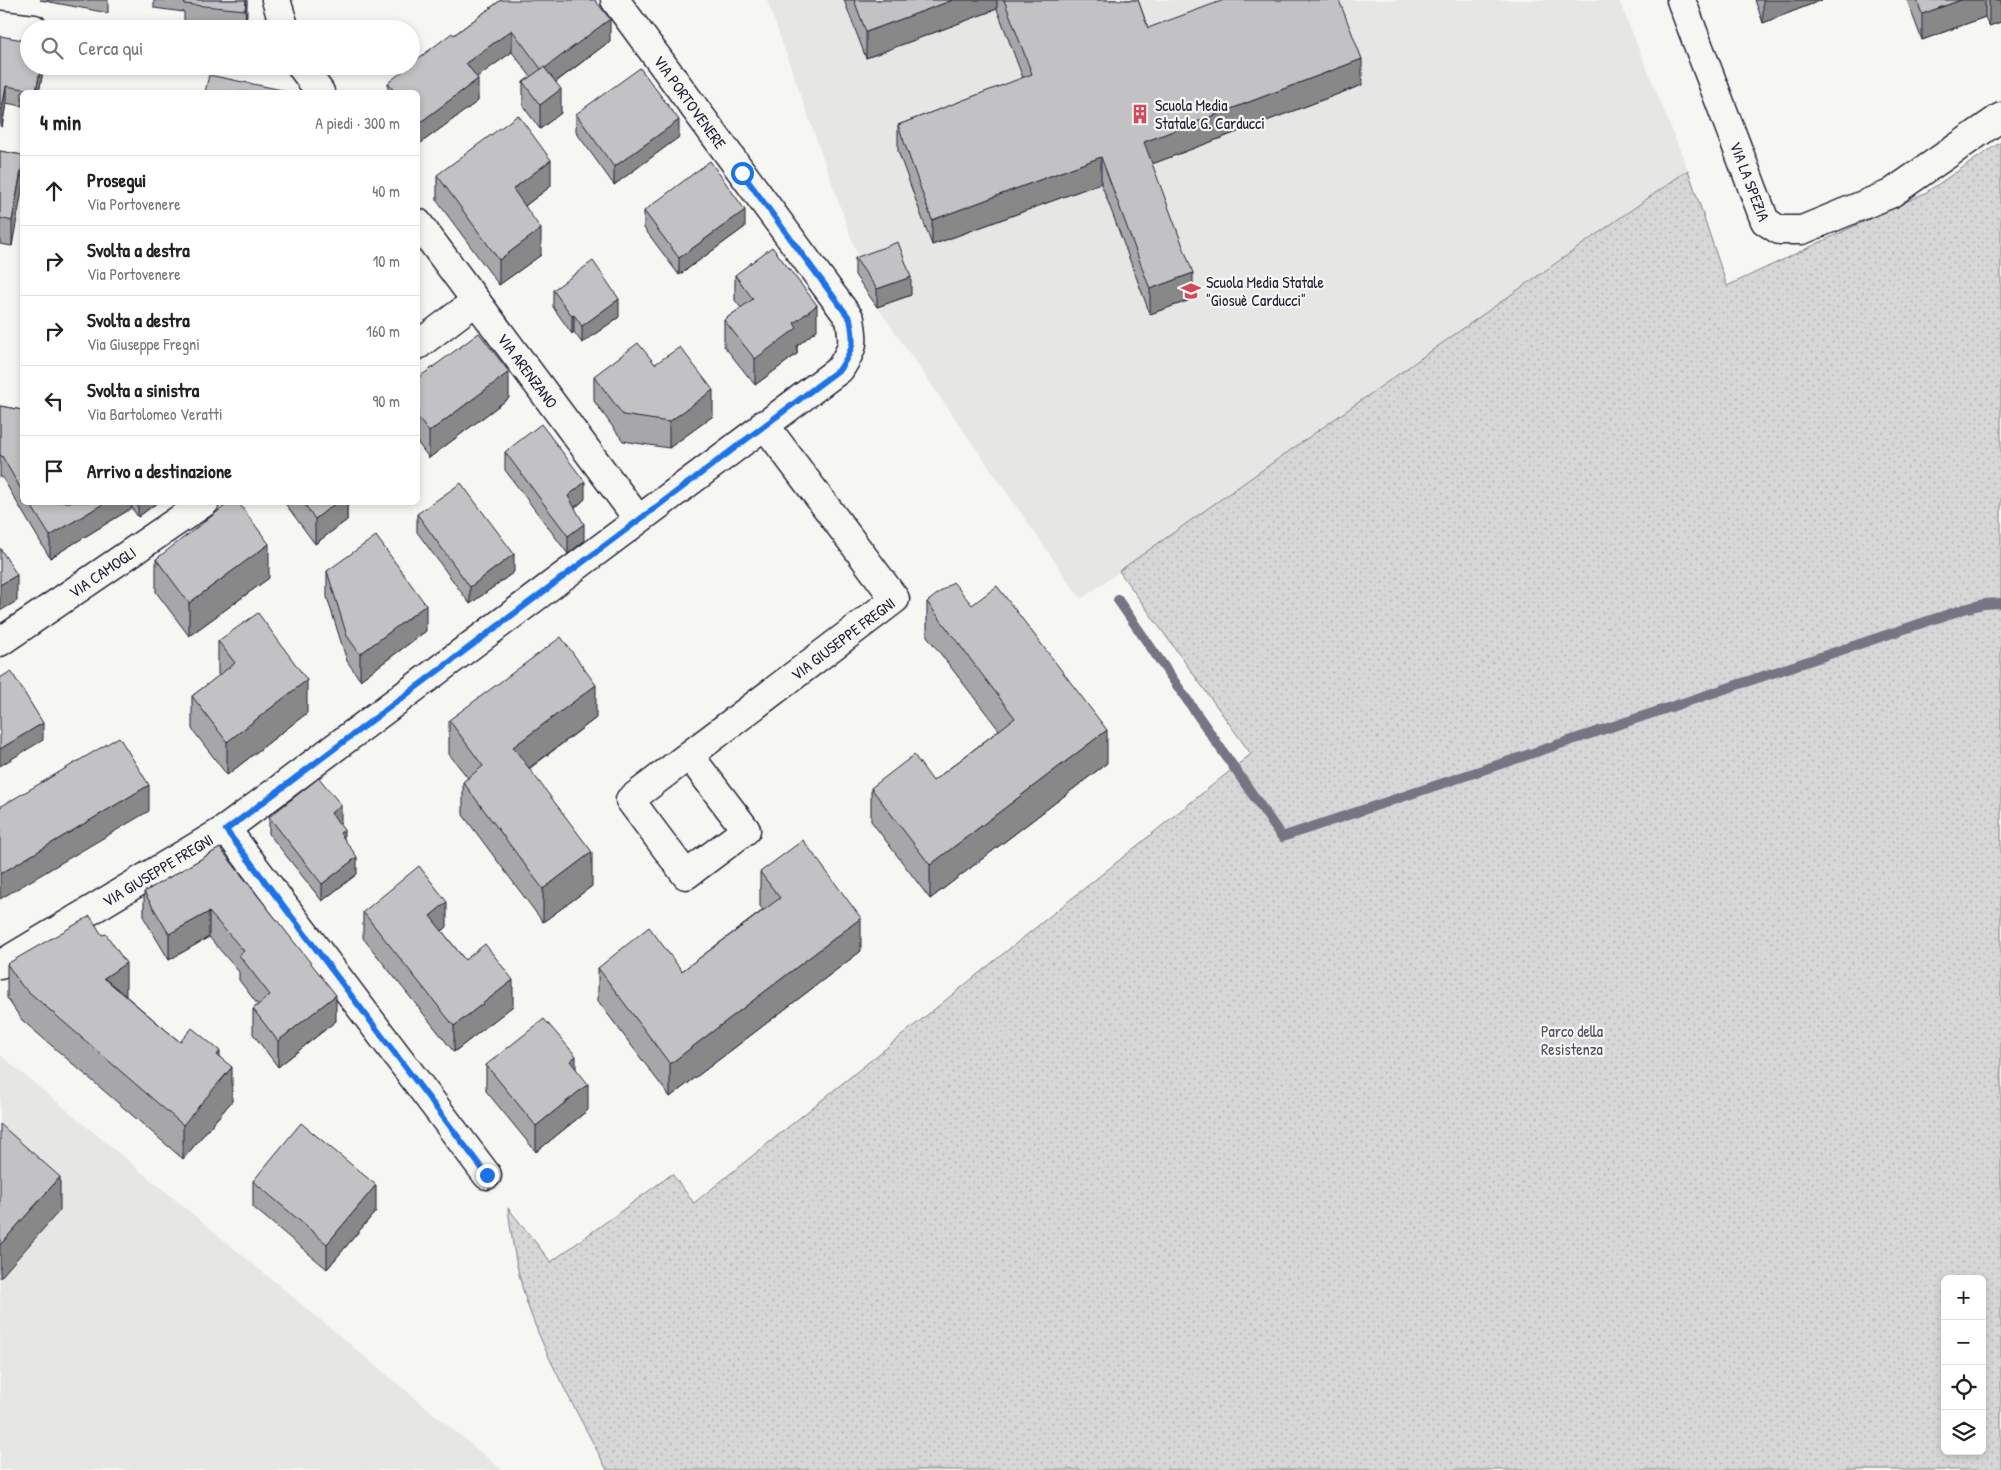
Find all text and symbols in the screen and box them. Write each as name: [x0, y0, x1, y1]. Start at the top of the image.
search box: [20, 20, 420, 75]
icon: search: [38, 34, 66, 62]
text: Cerca qui: [78, 35, 143, 61]
street label: VIA PORTOVENERE: [649, 51, 731, 153]
place label: Scuola Media Statale G. Carducci: [1155, 94, 1265, 134]
building icon: Scuola Media Statale G. Carducci: [1129, 103, 1151, 125]
text: 4 min: [40, 108, 81, 137]
text: A piedi · 300 m: [315, 112, 400, 134]
street label: VIA LA SPEZIA: [1725, 138, 1775, 224]
route start: [731, 162, 754, 185]
text: Prosegui: [87, 167, 146, 193]
icon: ahead: [40, 177, 68, 205]
text: 40 m: [372, 180, 400, 202]
text: Via Portovenere: [87, 193, 181, 215]
text: Svolta a destra: [87, 237, 190, 263]
icon: right: [40, 247, 68, 275]
text: 10 m: [372, 250, 400, 272]
text: Via Portovenere: [87, 263, 181, 285]
place label: Scuola Media Statale "Giosuè Carducci": [1206, 271, 1324, 311]
school or university icon: Scuola Media Statale "Giosuè Carducci": [1180, 280, 1202, 302]
text: Svolta a destra: [87, 307, 190, 333]
icon: right: [40, 317, 68, 345]
text: 160 m: [366, 320, 400, 342]
street label: VIA ARENZANO: [493, 329, 563, 413]
text: Via Giuseppe Fregni: [87, 333, 200, 355]
text: Svolta a sinistra: [87, 377, 199, 403]
icon: left: [40, 387, 68, 415]
text: 90 m: [372, 390, 400, 412]
text: Via Bartolomeo Veratti: [87, 403, 223, 425]
icon: arrive: [40, 457, 68, 485]
text: Arrivo a destinazione: [87, 458, 232, 484]
street label: VIA CAMOGLI: [65, 541, 140, 603]
street label: VIA GIUSEPPE FREGNI: [786, 592, 900, 685]
street label: VIA GIUSEPPE FREGNI: [98, 828, 217, 912]
park label: Parco della Resistenza: [1541, 1020, 1603, 1060]
route end: [476, 1164, 499, 1187]
map controls: [1941, 1275, 1986, 1455]
button: +: [1941, 1275, 1986, 1320]
button: −: [1941, 1320, 1986, 1365]
button: locate: [1941, 1365, 1986, 1410]
button: layers: [1941, 1410, 1986, 1455]

